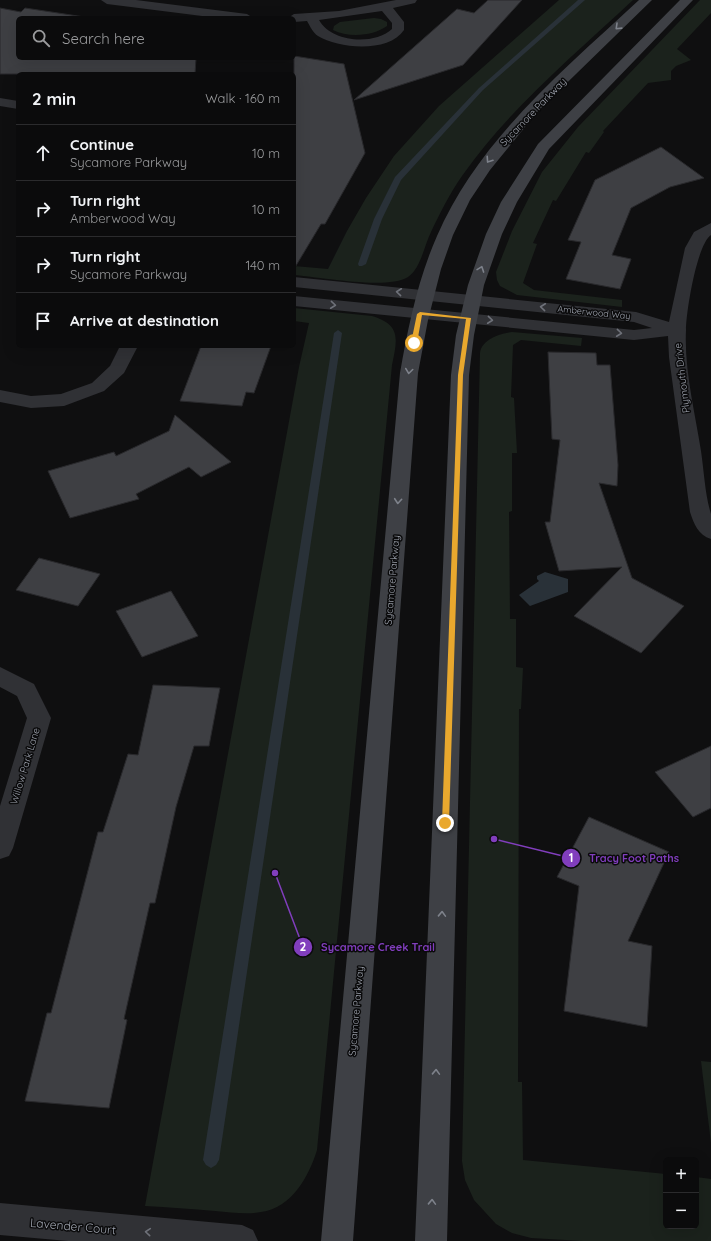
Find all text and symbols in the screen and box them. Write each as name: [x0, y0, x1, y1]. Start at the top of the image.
search box: [16, 16, 296, 60]
one-way arrow: [615, 22, 623, 30]
icon: search: [30, 27, 52, 49]
text: Search here: [62, 29, 145, 48]
street label: Sycamore Parkway: [497, 75, 569, 149]
text: 2 min: [32, 88, 76, 109]
text: Walk · 160 m: [205, 90, 280, 106]
text: Continue: [70, 135, 134, 154]
icon: ahead: [32, 142, 54, 164]
text: 10 m: [252, 145, 280, 161]
text: Sycamore Parkway: [70, 154, 187, 170]
one-way arrow: [487, 156, 494, 163]
text: Turn right: [70, 191, 141, 210]
icon: right: [32, 198, 54, 220]
text: 10 m: [252, 201, 280, 217]
text: Amberwood Way: [70, 210, 176, 226]
text: Turn right: [70, 247, 141, 266]
icon: right: [32, 254, 54, 276]
text: 140 m: [245, 257, 280, 273]
one-way arrow: [477, 265, 485, 272]
text: Sycamore Parkway: [70, 266, 187, 282]
one-way arrow: [396, 288, 402, 297]
one-way arrow: [330, 300, 336, 309]
one-way arrow: [540, 303, 546, 312]
street label: Amberwood Way: [557, 303, 631, 321]
icon: arrive: [32, 310, 54, 332]
text: Arrive at destination: [70, 311, 219, 330]
one-way arrow: [487, 316, 493, 325]
one-way arrow: [616, 328, 622, 337]
route start: [405, 334, 423, 352]
street label: Plymouth Drive: [671, 342, 693, 414]
one-way arrow: [405, 368, 414, 375]
one-way arrow: [394, 498, 403, 504]
street label: Sycamore Parkway: [382, 535, 402, 625]
street label: Willow Park Lane: [7, 726, 43, 806]
route end: [436, 814, 454, 832]
callout: Tracy Foot Paths: [561, 846, 688, 869]
text: 1: [569, 850, 573, 865]
text: Tracy Foot Paths: [589, 851, 679, 865]
one-way arrow: [438, 911, 446, 917]
callout: Sycamore Creek Trail: [293, 935, 443, 958]
text: 2: [300, 939, 307, 954]
text: Sycamore Creek Trail: [321, 940, 435, 954]
street label: Sycamore Parkway: [346, 966, 366, 1056]
one-way arrow: [432, 1069, 441, 1075]
map controls: [663, 1157, 699, 1229]
button: +: [663, 1157, 699, 1193]
button: −: [663, 1193, 699, 1229]
one-way arrow: [428, 1199, 436, 1205]
street label: Lavender Court: [29, 1215, 117, 1237]
one-way arrow: [145, 1228, 151, 1237]

